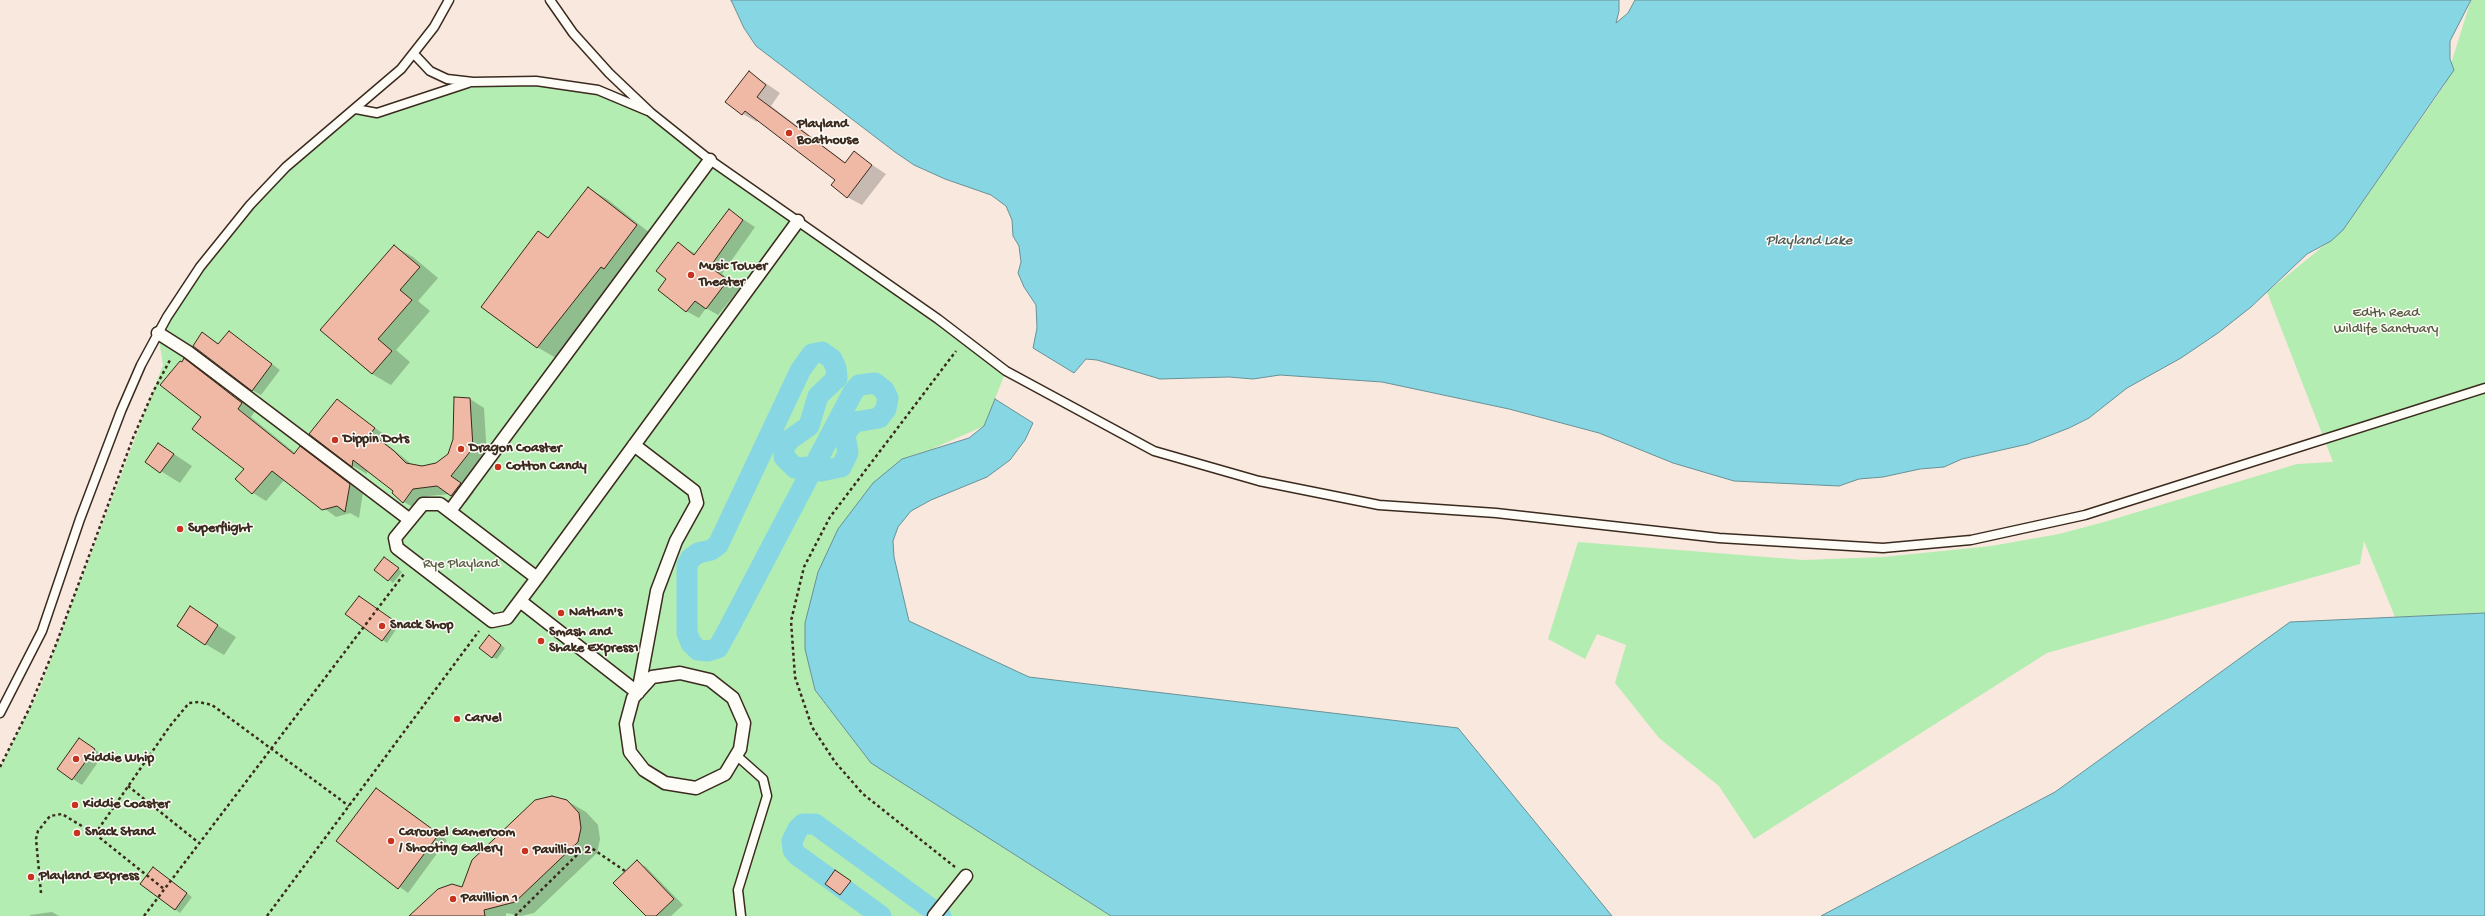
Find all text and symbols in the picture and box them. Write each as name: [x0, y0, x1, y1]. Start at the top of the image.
place label: Playland Boathouse: [797, 117, 859, 150]
marker: Playland Boathouse: [784, 128, 794, 138]
water label: Playland Lake: [1766, 233, 1852, 251]
place label: Music Tower Theater: [699, 259, 767, 292]
marker: Music Tower Theater: [686, 270, 696, 280]
park label: Edith Read Wildlife Sanctuary: [2334, 306, 2438, 338]
place label: Dippin Dots: [343, 432, 409, 448]
marker: Dippin Dots: [330, 435, 340, 445]
place label: Dragon Coaster: [469, 441, 562, 457]
marker: Dragon Coaster: [456, 444, 466, 454]
place label: Cotton Candy: [506, 459, 587, 475]
marker: Cotton Candy: [493, 462, 503, 472]
place label: Superflight: [188, 521, 252, 537]
marker: Superflight: [175, 524, 185, 534]
park label: Rye Playland: [423, 557, 499, 573]
place label: Nathan's: [569, 605, 622, 621]
marker: Nathan's: [556, 608, 566, 618]
place label: Snack Shop: [390, 618, 453, 634]
marker: Snack Shop: [377, 621, 387, 631]
place label: Smash and Shake Express1: [549, 625, 639, 658]
marker: Smash and Shake Express1: [536, 636, 546, 646]
place label: Carvel: [465, 711, 502, 727]
marker: Carvel: [452, 714, 462, 724]
place label: Kiddie Whip: [84, 751, 154, 767]
marker: Kiddie Whip: [71, 754, 81, 764]
place label: Kiddie Coaster: [83, 797, 169, 813]
marker: Kiddie Coaster: [70, 800, 80, 810]
place label: Snack Stand: [85, 825, 155, 841]
place label: Carousel Gameroom / Shooting Gallery: [399, 825, 515, 858]
marker: Snack Stand: [72, 828, 82, 838]
marker: Carousel Gameroom / Shooting Gallery: [386, 836, 396, 846]
place label: Pavillion 2: [533, 843, 591, 859]
marker: Pavillion 2: [520, 846, 530, 856]
place label: Playland Express: [39, 869, 139, 885]
marker: Playland Express: [26, 872, 36, 882]
place label: Pavillion 1: [461, 891, 518, 907]
marker: Pavillion 1: [448, 894, 458, 904]

